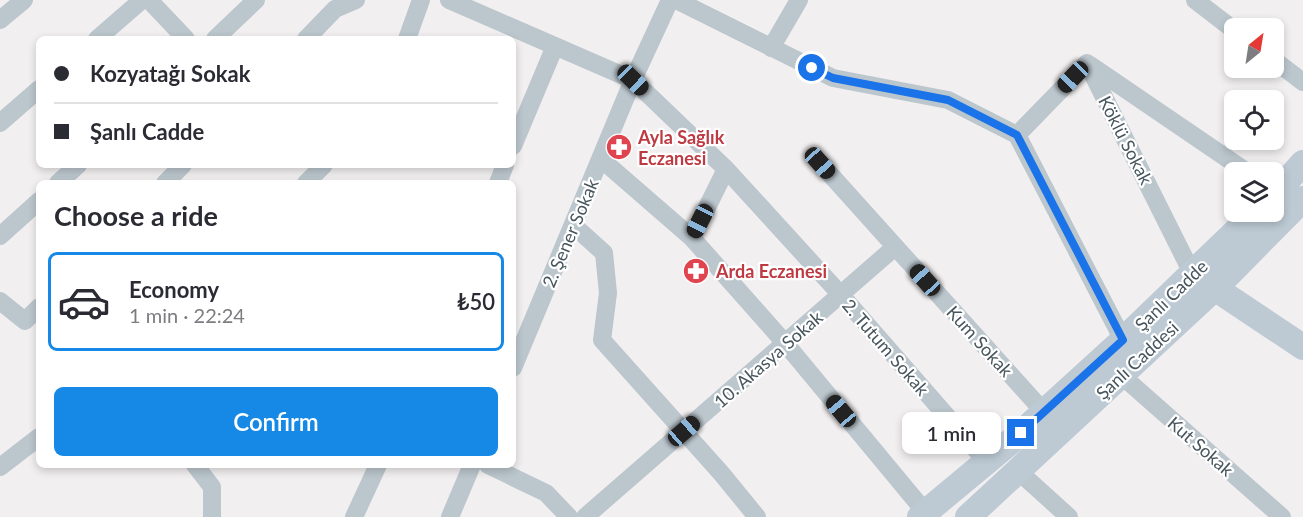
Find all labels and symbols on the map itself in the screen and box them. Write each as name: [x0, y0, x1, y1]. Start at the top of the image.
north arrow: [1224, 18, 1284, 78]
route start: [798, 54, 825, 81]
car: [1054, 58, 1092, 96]
car: [614, 61, 652, 99]
street label: Köklü Sokak: [1094, 92, 1158, 189]
place label: Ayla Sağlık Eczanesi: [637, 126, 725, 169]
pharmacy icon: Ayla Sağlık Eczanesi: [604, 132, 634, 162]
car: [801, 144, 839, 182]
street label: 2. Şener Sokak: [537, 175, 603, 291]
car: [684, 201, 716, 241]
street label: Şanlı Cadde: [1130, 255, 1212, 335]
pharmacy icon: Arda Eczanesi: [681, 256, 711, 286]
place label: Arda Eczanesi: [715, 260, 827, 282]
car: [906, 261, 944, 299]
street label: 2. Tutum Sokak: [838, 294, 934, 400]
street label: Kum Sokak: [942, 301, 1018, 382]
street label: 10. Akasya Sokak: [709, 305, 827, 412]
street label: Şanlı Caddesi: [1091, 316, 1183, 404]
car: [823, 391, 859, 431]
car: [665, 412, 703, 450]
callout: 1 min: [901, 412, 1000, 454]
street label: Kut Sokak: [1164, 412, 1239, 481]
route end: [1007, 419, 1034, 446]

